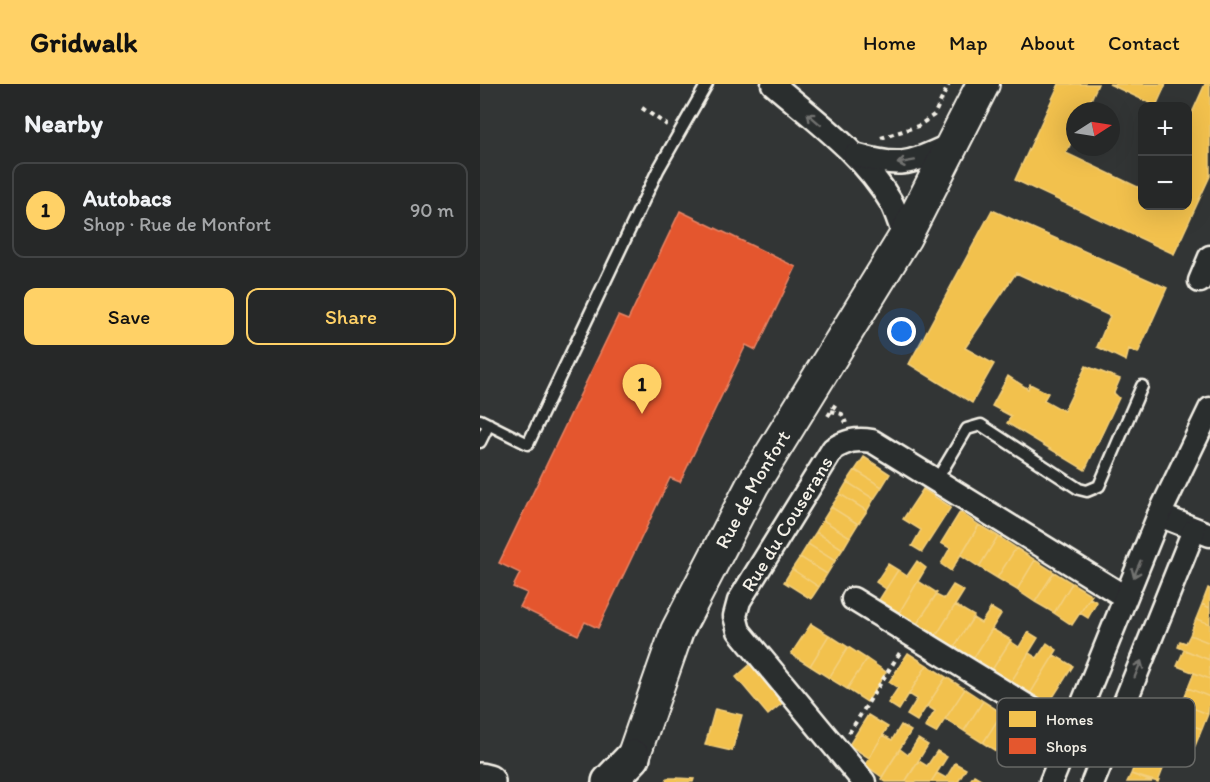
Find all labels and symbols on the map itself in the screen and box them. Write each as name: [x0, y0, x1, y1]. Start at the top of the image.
north arrow: [1066, 102, 1120, 156]
one-way arrow: [807, 112, 822, 126]
one-way arrow: [897, 156, 916, 167]
your location: [887, 317, 916, 346]
pin: 1: [622, 364, 662, 414]
street label: Rue de Monfort: [710, 425, 796, 553]
street label: Rue du Couserans: [736, 451, 838, 596]
one-way arrow: [1131, 559, 1142, 577]
one-way arrow: [1133, 660, 1144, 679]
legend: [997, 698, 1195, 767]
text: Homes: [1046, 710, 1093, 729]
text: Shops: [1046, 737, 1087, 756]

